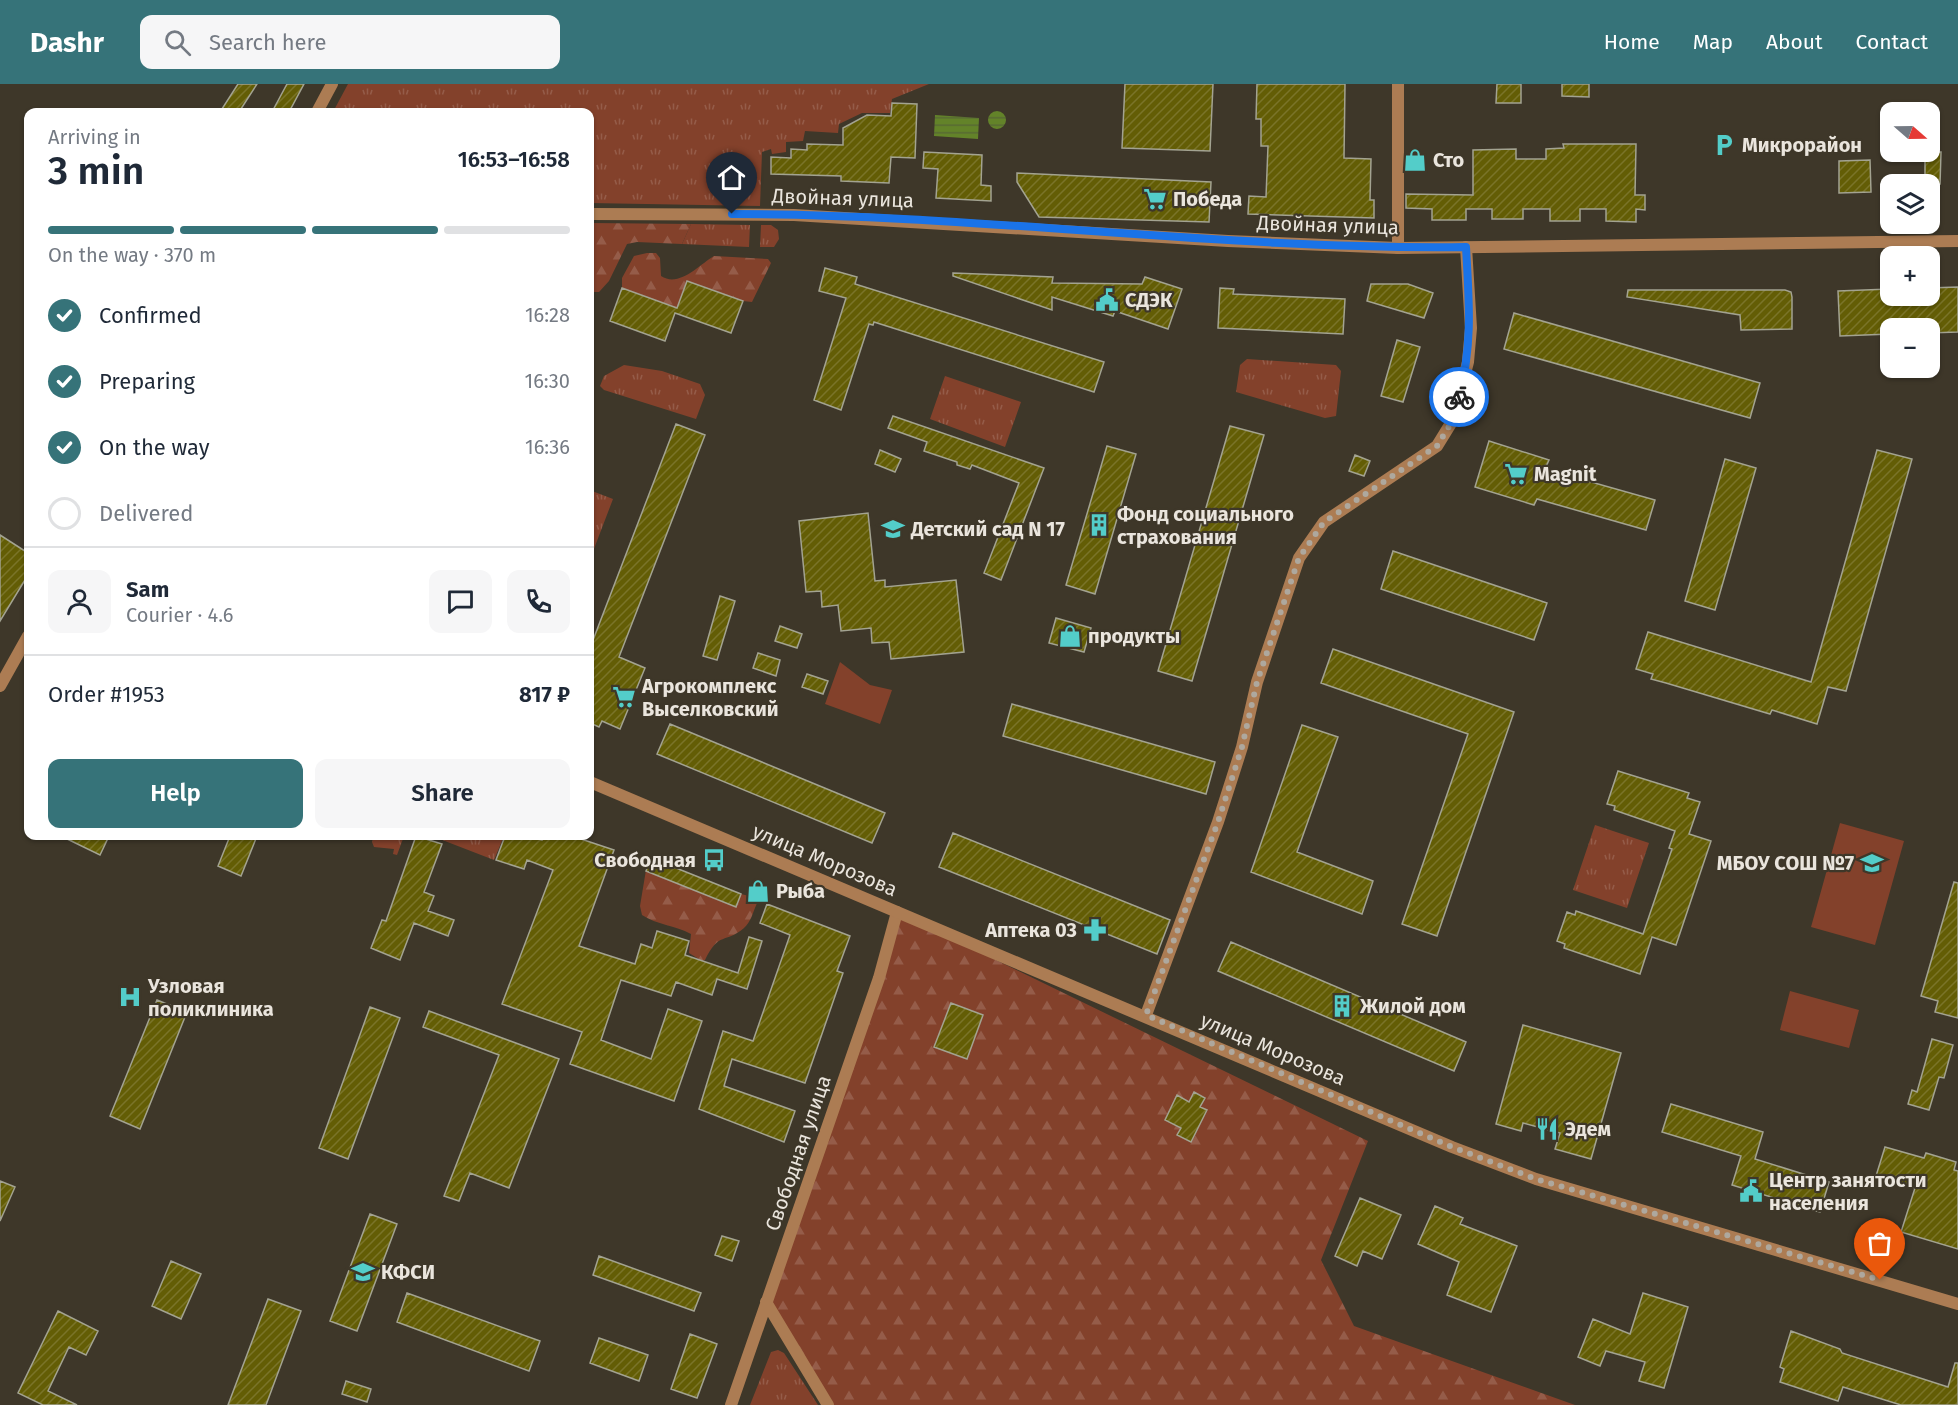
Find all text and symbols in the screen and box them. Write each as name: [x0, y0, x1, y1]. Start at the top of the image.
search box: [140, 15, 560, 69]
text: Dashr: [30, 26, 104, 59]
icon: search: [161, 26, 194, 59]
text: Search here: [209, 29, 326, 56]
text: Home: [1604, 29, 1660, 55]
text: Map: [1693, 29, 1733, 55]
text: About: [1766, 29, 1823, 55]
text: Contact: [1856, 29, 1928, 55]
north arrow: [1880, 102, 1940, 162]
map controls: [1880, 102, 1940, 378]
text: Arriving in: [48, 125, 141, 149]
parking icon: Микрорайон: [1711, 132, 1737, 158]
place label: Микрорайон: [1742, 133, 1862, 157]
text: 16:53–16:58: [458, 146, 570, 173]
shop icon: Сто: [1402, 147, 1428, 173]
text: 3 min: [48, 148, 144, 194]
place label: Сто: [1433, 148, 1465, 172]
pin: [706, 152, 757, 214]
icon: home: [715, 161, 748, 194]
button: layers: [1880, 174, 1940, 234]
street label: Двойная улица: [771, 183, 914, 212]
supermarket icon: Победа: [1142, 186, 1168, 212]
place label: Победа: [1173, 187, 1242, 211]
street label: Двойная улица: [1256, 210, 1399, 239]
text: On the way · 370 m: [48, 243, 216, 267]
button: +: [1880, 246, 1940, 306]
public building icon: СДЭК: [1094, 287, 1120, 313]
place label: СДЭК: [1125, 288, 1173, 312]
icon: check: [48, 299, 81, 332]
text: Confirmed: [99, 302, 202, 329]
text: 16:28: [525, 303, 570, 327]
button: −: [1880, 318, 1940, 378]
icon: check: [48, 365, 81, 398]
courier: [1429, 367, 1489, 427]
text: Preparing: [99, 368, 195, 395]
text: 16:30: [525, 369, 570, 393]
icon: bike: [1443, 381, 1476, 414]
icon: check: [48, 431, 81, 464]
text: On the way: [99, 434, 210, 461]
text: 16:36: [525, 435, 570, 459]
supermarket icon: Magnit: [1503, 461, 1529, 487]
place label: Magnit: [1534, 462, 1597, 486]
text: Delivered: [99, 500, 194, 527]
place label: Фонд социального страхования: [1117, 502, 1294, 549]
building icon: Фонд социального страхования: [1086, 512, 1112, 538]
school or university icon: Детский сад N 17: [880, 516, 906, 542]
place label: Детский сад N 17: [910, 517, 1065, 541]
button: person: [48, 570, 111, 633]
button: chat: [429, 570, 492, 633]
button: phone: [507, 570, 570, 633]
text: Sam: [126, 576, 169, 603]
text: Courier · 4.6: [126, 603, 233, 627]
shop icon: продукты: [1057, 623, 1083, 649]
place label: продукты: [1088, 624, 1180, 648]
place label: Агрокомплекс Выселковский: [641, 674, 779, 721]
text: Order #1953: [48, 681, 165, 708]
text: 817 ₽: [519, 681, 570, 708]
supermarket icon: Агрокомплекс Выселковский: [611, 684, 637, 710]
button: Help: [48, 759, 303, 828]
button: Share: [315, 759, 570, 828]
street label: улица Морозова: [749, 819, 901, 901]
bus stop icon: Свободная: [701, 847, 727, 873]
place label: Свободная: [594, 848, 696, 872]
school or university icon: МБОУ СОШ №7: [1859, 850, 1885, 876]
place label: МБОУ СОШ №7: [1717, 851, 1854, 875]
shop icon: Рыба: [745, 878, 771, 904]
place label: Рыба: [776, 879, 825, 903]
pharmacy icon: Аптека 03: [1082, 917, 1108, 943]
place label: Аптека 03: [984, 918, 1077, 942]
place label: Узловая поликлиника: [147, 974, 274, 1021]
hospital icon: Узловая поликлиника: [117, 984, 143, 1010]
building icon: Жилой дом: [1329, 993, 1355, 1019]
place label: Жилой дом: [1359, 994, 1466, 1018]
street label: улица Морозова: [1197, 1008, 1349, 1090]
street label: Свободная улица: [760, 1072, 836, 1234]
restaurant icon: Эдем: [1534, 1116, 1560, 1142]
place label: Эдем: [1565, 1117, 1611, 1141]
place label: Центр занятости населения: [1769, 1168, 1927, 1215]
public building icon: Центр занятости населения: [1738, 1178, 1764, 1204]
pin: [1854, 1218, 1905, 1280]
icon: bag: [1863, 1227, 1896, 1260]
school or university icon: КФСИ: [350, 1259, 376, 1285]
place label: КФСИ: [381, 1260, 435, 1284]

